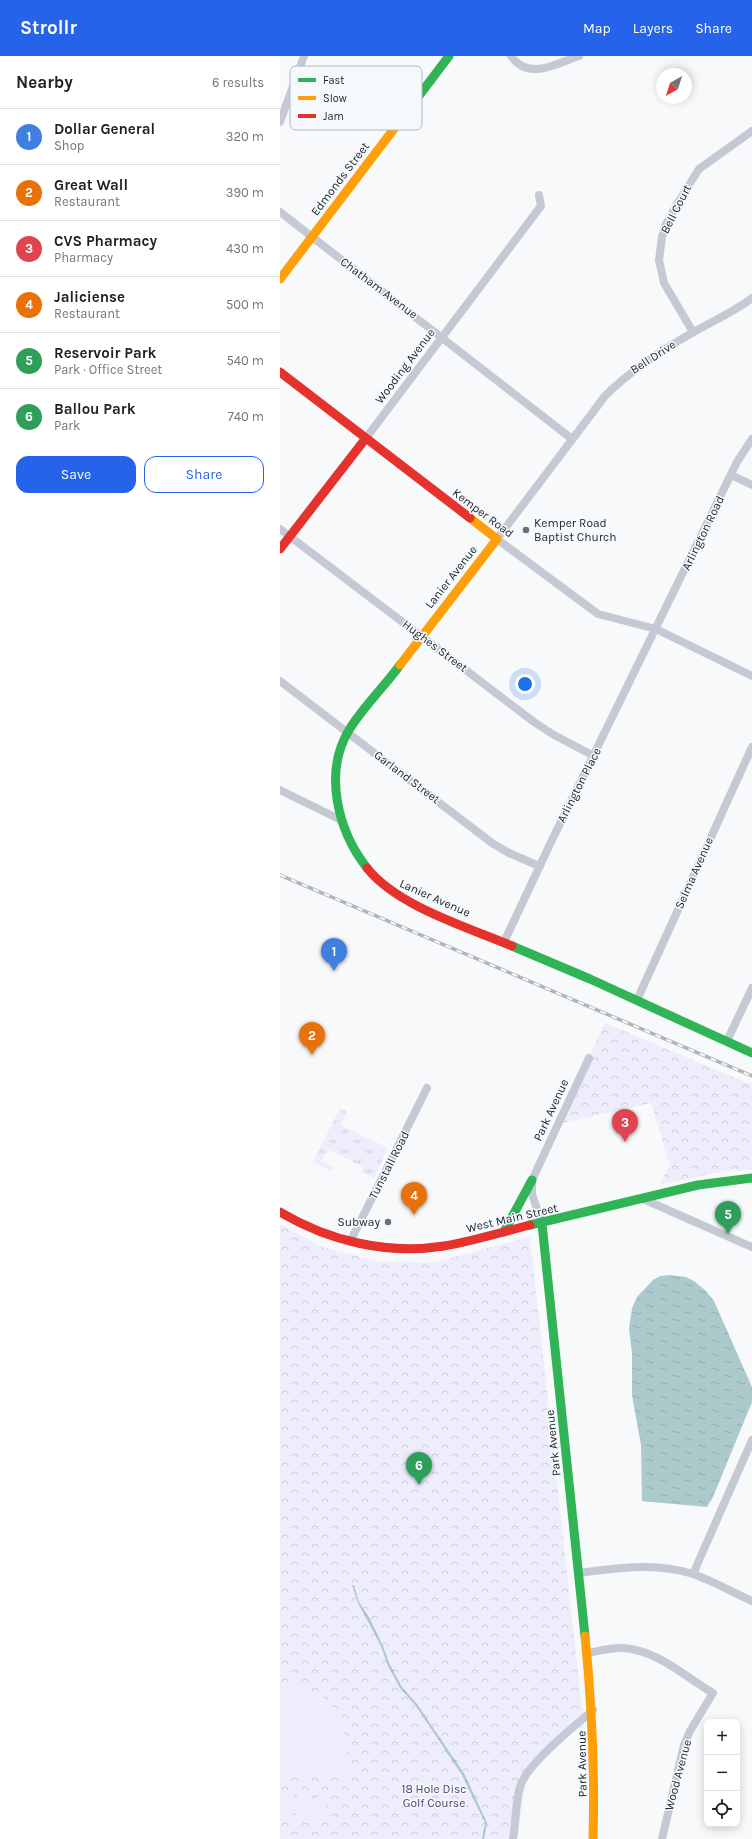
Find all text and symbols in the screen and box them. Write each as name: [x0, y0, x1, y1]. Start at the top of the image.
text: Strollr: [20, 17, 77, 39]
text: Map: [583, 20, 611, 37]
text: Layers: [633, 20, 673, 37]
text: Share: [695, 20, 732, 37]
legend: [290, 66, 422, 130]
north arrow: [656, 68, 692, 104]
text: Nearby: [16, 72, 73, 92]
text: Fast: [323, 74, 344, 87]
text: 6 results: [212, 75, 264, 90]
text: Slow: [323, 92, 347, 105]
text: Jam: [323, 110, 344, 123]
text: Dollar General: [54, 120, 155, 138]
text: 1: [27, 129, 31, 144]
text: 320 m: [226, 129, 264, 144]
text: Shop: [54, 138, 84, 153]
street label: Edmonds Street: [308, 139, 372, 218]
text: Great Wall: [54, 176, 128, 194]
street label: Bell Court: [658, 182, 695, 236]
text: 2: [25, 185, 33, 200]
text: 390 m: [226, 185, 264, 200]
text: Restaurant: [54, 194, 120, 209]
text: CVS Pharmacy: [54, 232, 157, 250]
text: 3: [25, 241, 33, 256]
text: 430 m: [226, 241, 264, 256]
text: Pharmacy: [54, 250, 113, 265]
street label: Chatham Avenue: [338, 254, 420, 322]
text: Jaliciense: [54, 288, 125, 306]
text: 4: [25, 297, 33, 312]
text: 500 m: [226, 297, 264, 312]
text: Restaurant: [54, 306, 120, 321]
street label: Wooding Avenue: [372, 326, 438, 406]
street label: Bell Drive: [628, 337, 678, 377]
text: Reservoir Park: [54, 344, 156, 362]
text: 5: [25, 353, 33, 368]
text: 540 m: [226, 353, 264, 368]
text: Park · Office Street: [54, 362, 162, 377]
text: Ballou Park: [54, 400, 136, 418]
text: 6: [25, 409, 33, 424]
text: 740 m: [228, 409, 264, 424]
text: Park: [54, 418, 80, 433]
button: Save: [16, 456, 136, 493]
button: Share: [144, 456, 264, 493]
street label: Kemper Road: [450, 486, 516, 540]
street label: Arlington Road: [679, 494, 727, 572]
place label: Kemper Road Baptist Church: [534, 516, 616, 544]
marker: Kemper Road Baptist Church: [521, 525, 531, 535]
street label: Lanier Avenue: [422, 543, 480, 611]
street label: Hughes Street: [400, 617, 471, 675]
your location: [515, 674, 535, 694]
street label: Arlington Place: [554, 745, 604, 825]
street label: Garland Street: [371, 748, 443, 807]
street label: Selma Avenue: [672, 835, 716, 911]
street label: Lanier Avenue: [397, 876, 473, 920]
pin: 1: [321, 938, 347, 971]
pin: 2: [299, 1022, 325, 1055]
street label: Park Avenue: [531, 1077, 571, 1143]
pin: 3: [612, 1109, 638, 1142]
street label: Tunstall Road: [366, 1129, 412, 1201]
pin: 4: [401, 1182, 427, 1215]
street label: West Main Street: [465, 1201, 560, 1235]
pin: 5: [715, 1201, 741, 1234]
place label: Subway: [337, 1215, 380, 1229]
marker: Subway: [383, 1217, 393, 1227]
street label: Park Avenue: [543, 1409, 563, 1477]
pin: 6: [406, 1452, 432, 1485]
map controls: [704, 1719, 740, 1827]
button: +: [704, 1719, 740, 1755]
street label: Park Avenue: [574, 1731, 590, 1797]
street label: Wood Avenue: [662, 1738, 694, 1812]
button: −: [704, 1755, 740, 1791]
park label: 18 Hole Disc Golf Course: [401, 1782, 467, 1810]
button: locate: [704, 1791, 740, 1827]

